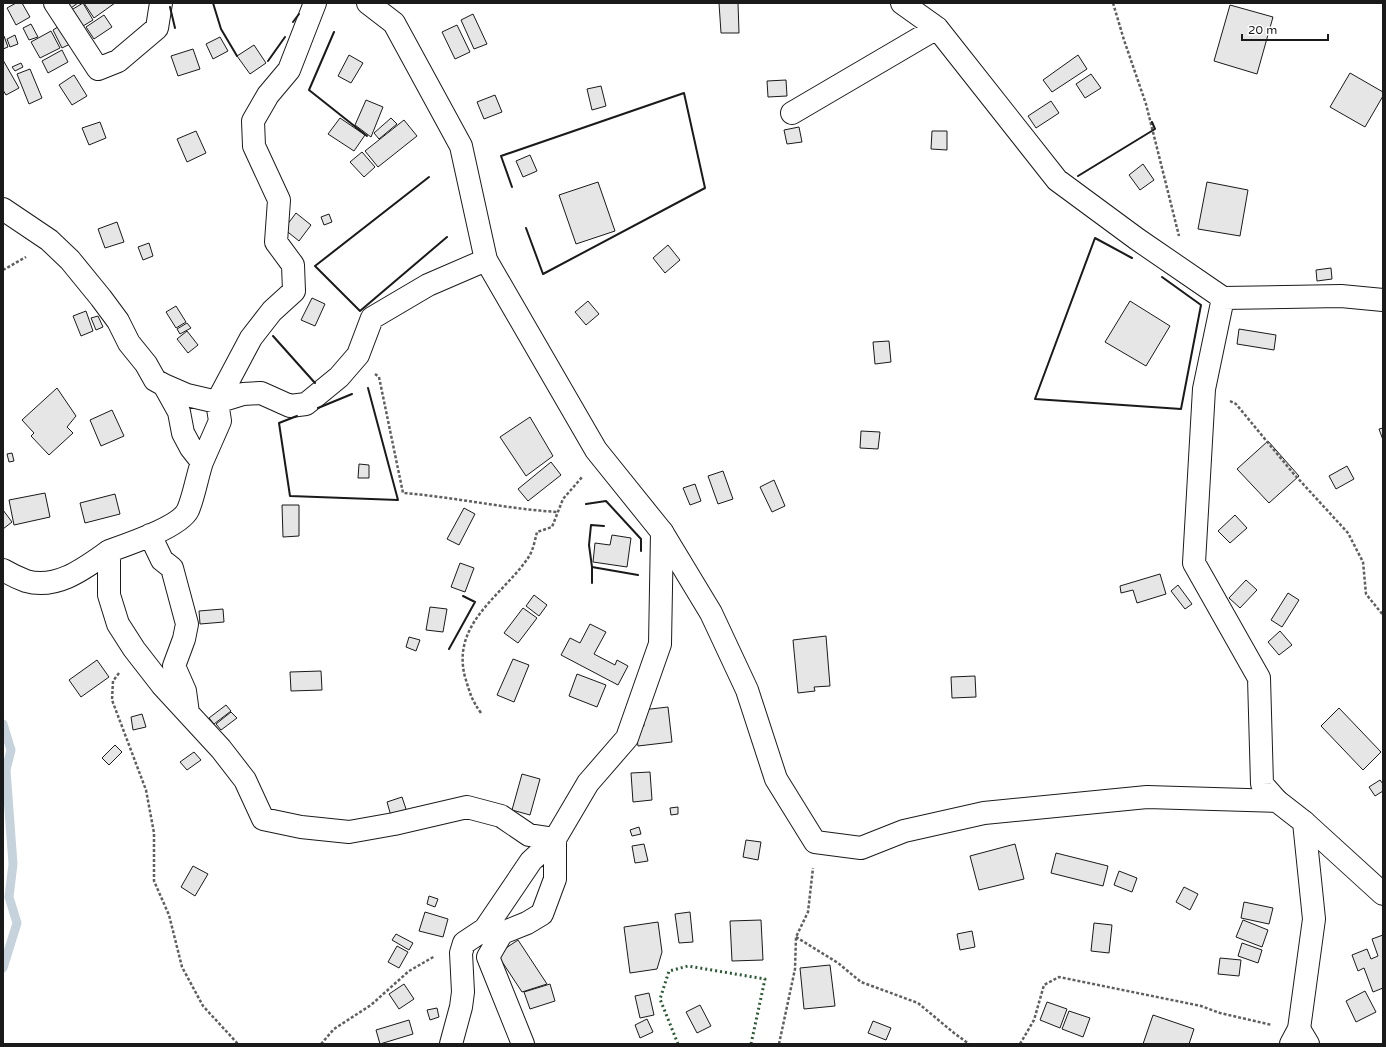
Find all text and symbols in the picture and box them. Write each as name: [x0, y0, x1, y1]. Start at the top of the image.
scale bar: [1242, 16, 1328, 42]
text: 20 m: [1248, 23, 1277, 37]

